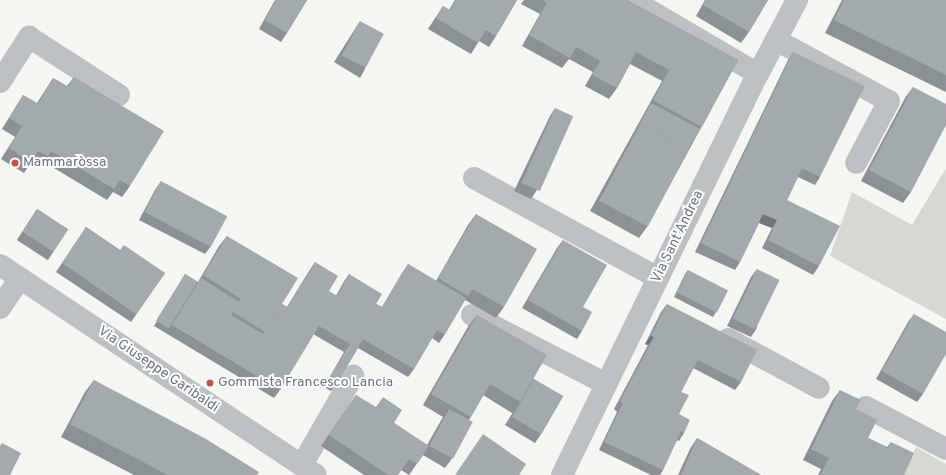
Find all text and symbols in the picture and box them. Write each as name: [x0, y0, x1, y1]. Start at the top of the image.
place label: Mammaròssa: [23, 155, 106, 171]
marker: Mammaròssa: [10, 158, 20, 168]
street label: Via Sant'Andrea: [648, 188, 708, 286]
street label: Via Giuseppe Garibaldi: [94, 323, 222, 417]
place label: Gommista Francesco Lancia: [218, 375, 393, 391]
marker: Gommista Francesco Lancia: [205, 378, 215, 388]

